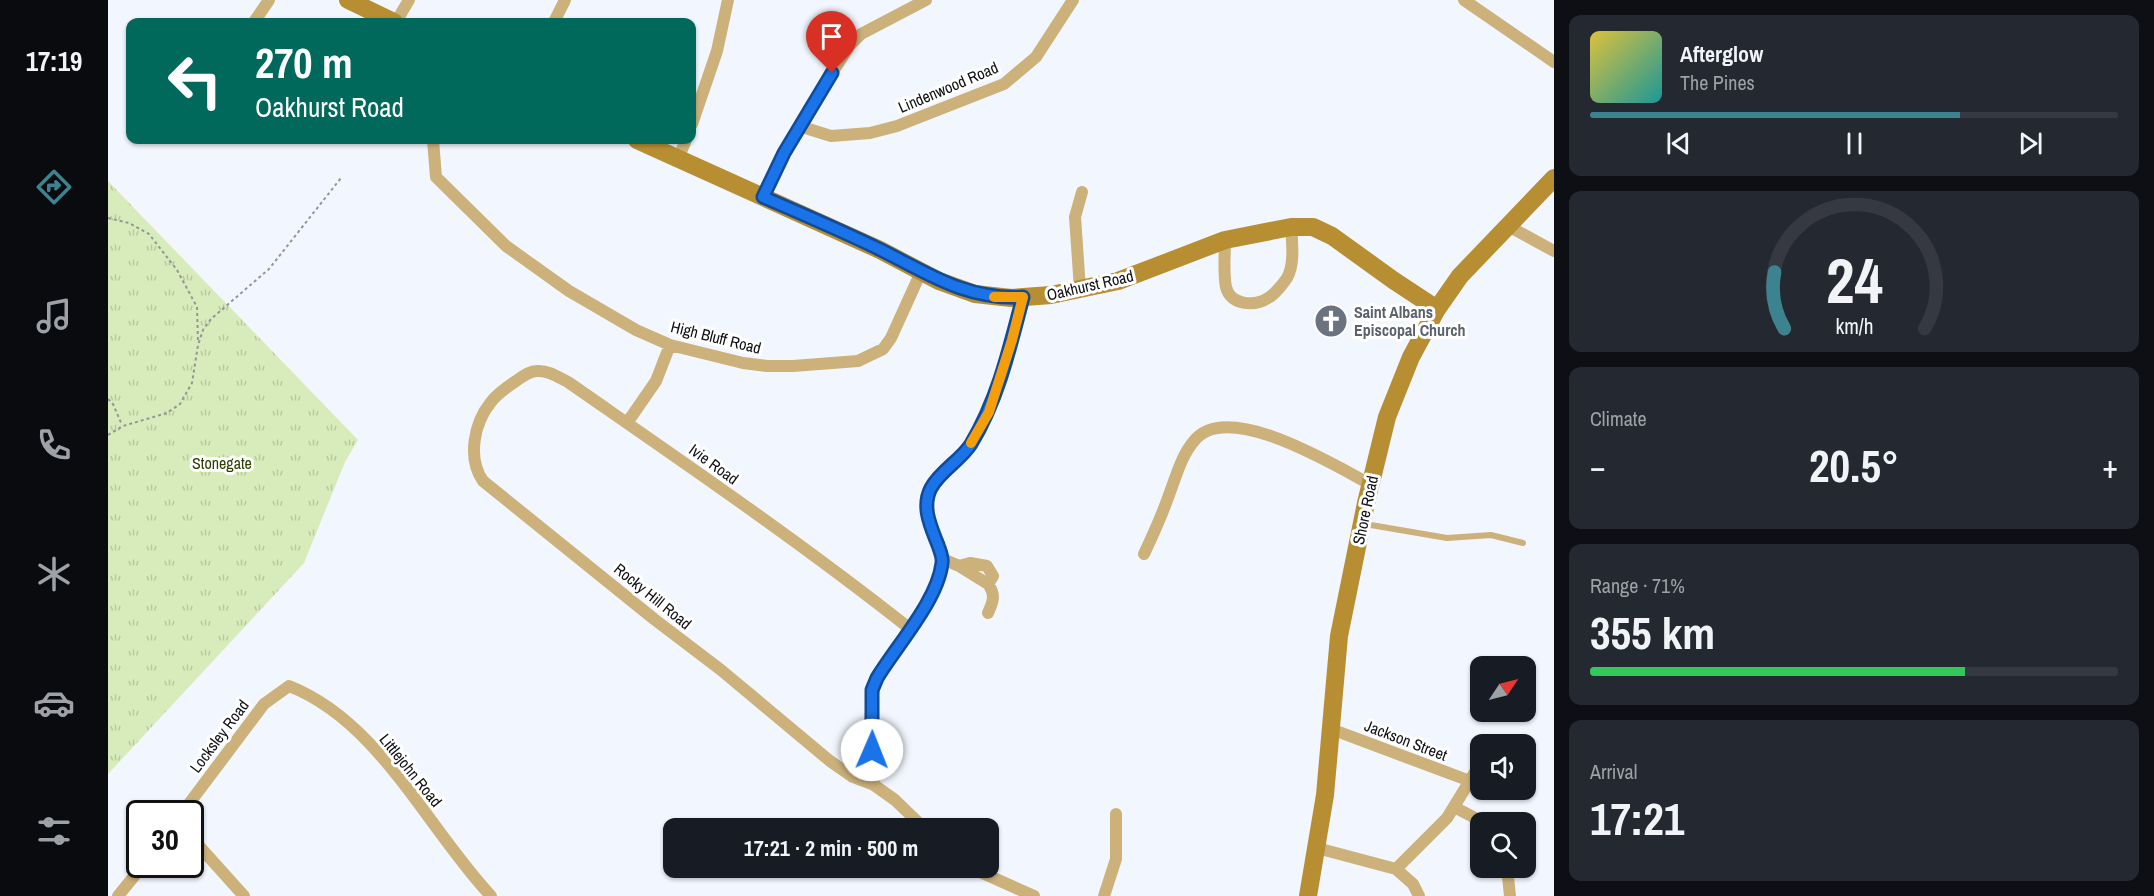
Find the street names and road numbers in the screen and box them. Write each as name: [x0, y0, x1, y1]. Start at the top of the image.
street label: Lindenwood Road: [895, 56, 1001, 118]
street label: Oakhurst Road: [1045, 264, 1135, 306]
street label: High Bluff Road: [669, 315, 763, 359]
street label: Ivie Road: [685, 439, 743, 489]
street label: Shore Road: [1347, 473, 1383, 547]
street label: Rocky Hill Road: [610, 558, 696, 634]
street label: Locksley Road: [184, 695, 254, 777]
street label: Jackson Street: [1362, 714, 1451, 766]
street label: Littlejohn Road: [375, 729, 447, 811]

